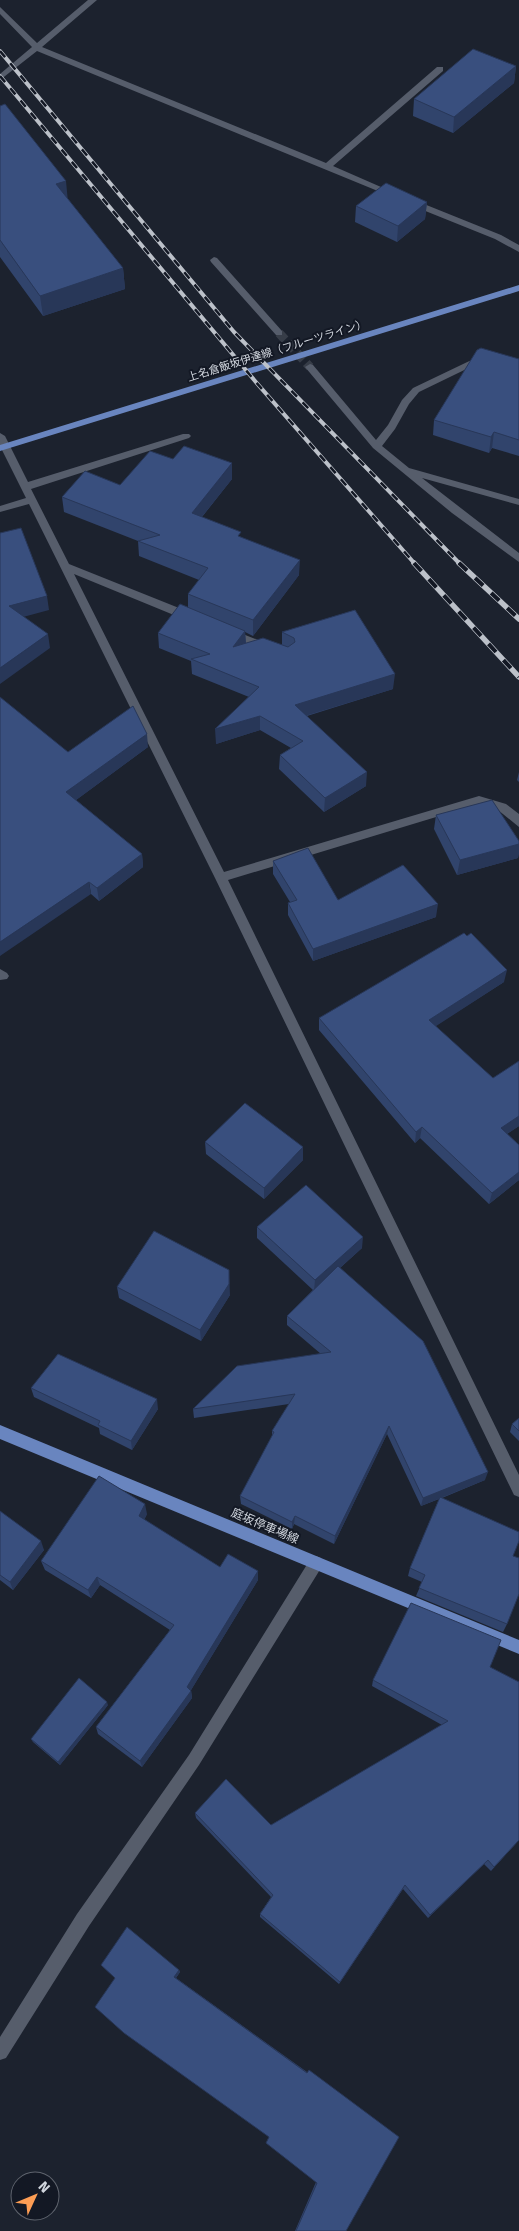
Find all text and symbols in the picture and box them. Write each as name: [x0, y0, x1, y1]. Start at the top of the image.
street label: 上名倉飯坂伊達線（フルーツライン）: [186, 317, 368, 384]
street label: 庭坂停車場線: [229, 1505, 301, 1547]
north arrow: [10, 2171, 60, 2221]
text: N: [35, 2178, 53, 2197]

